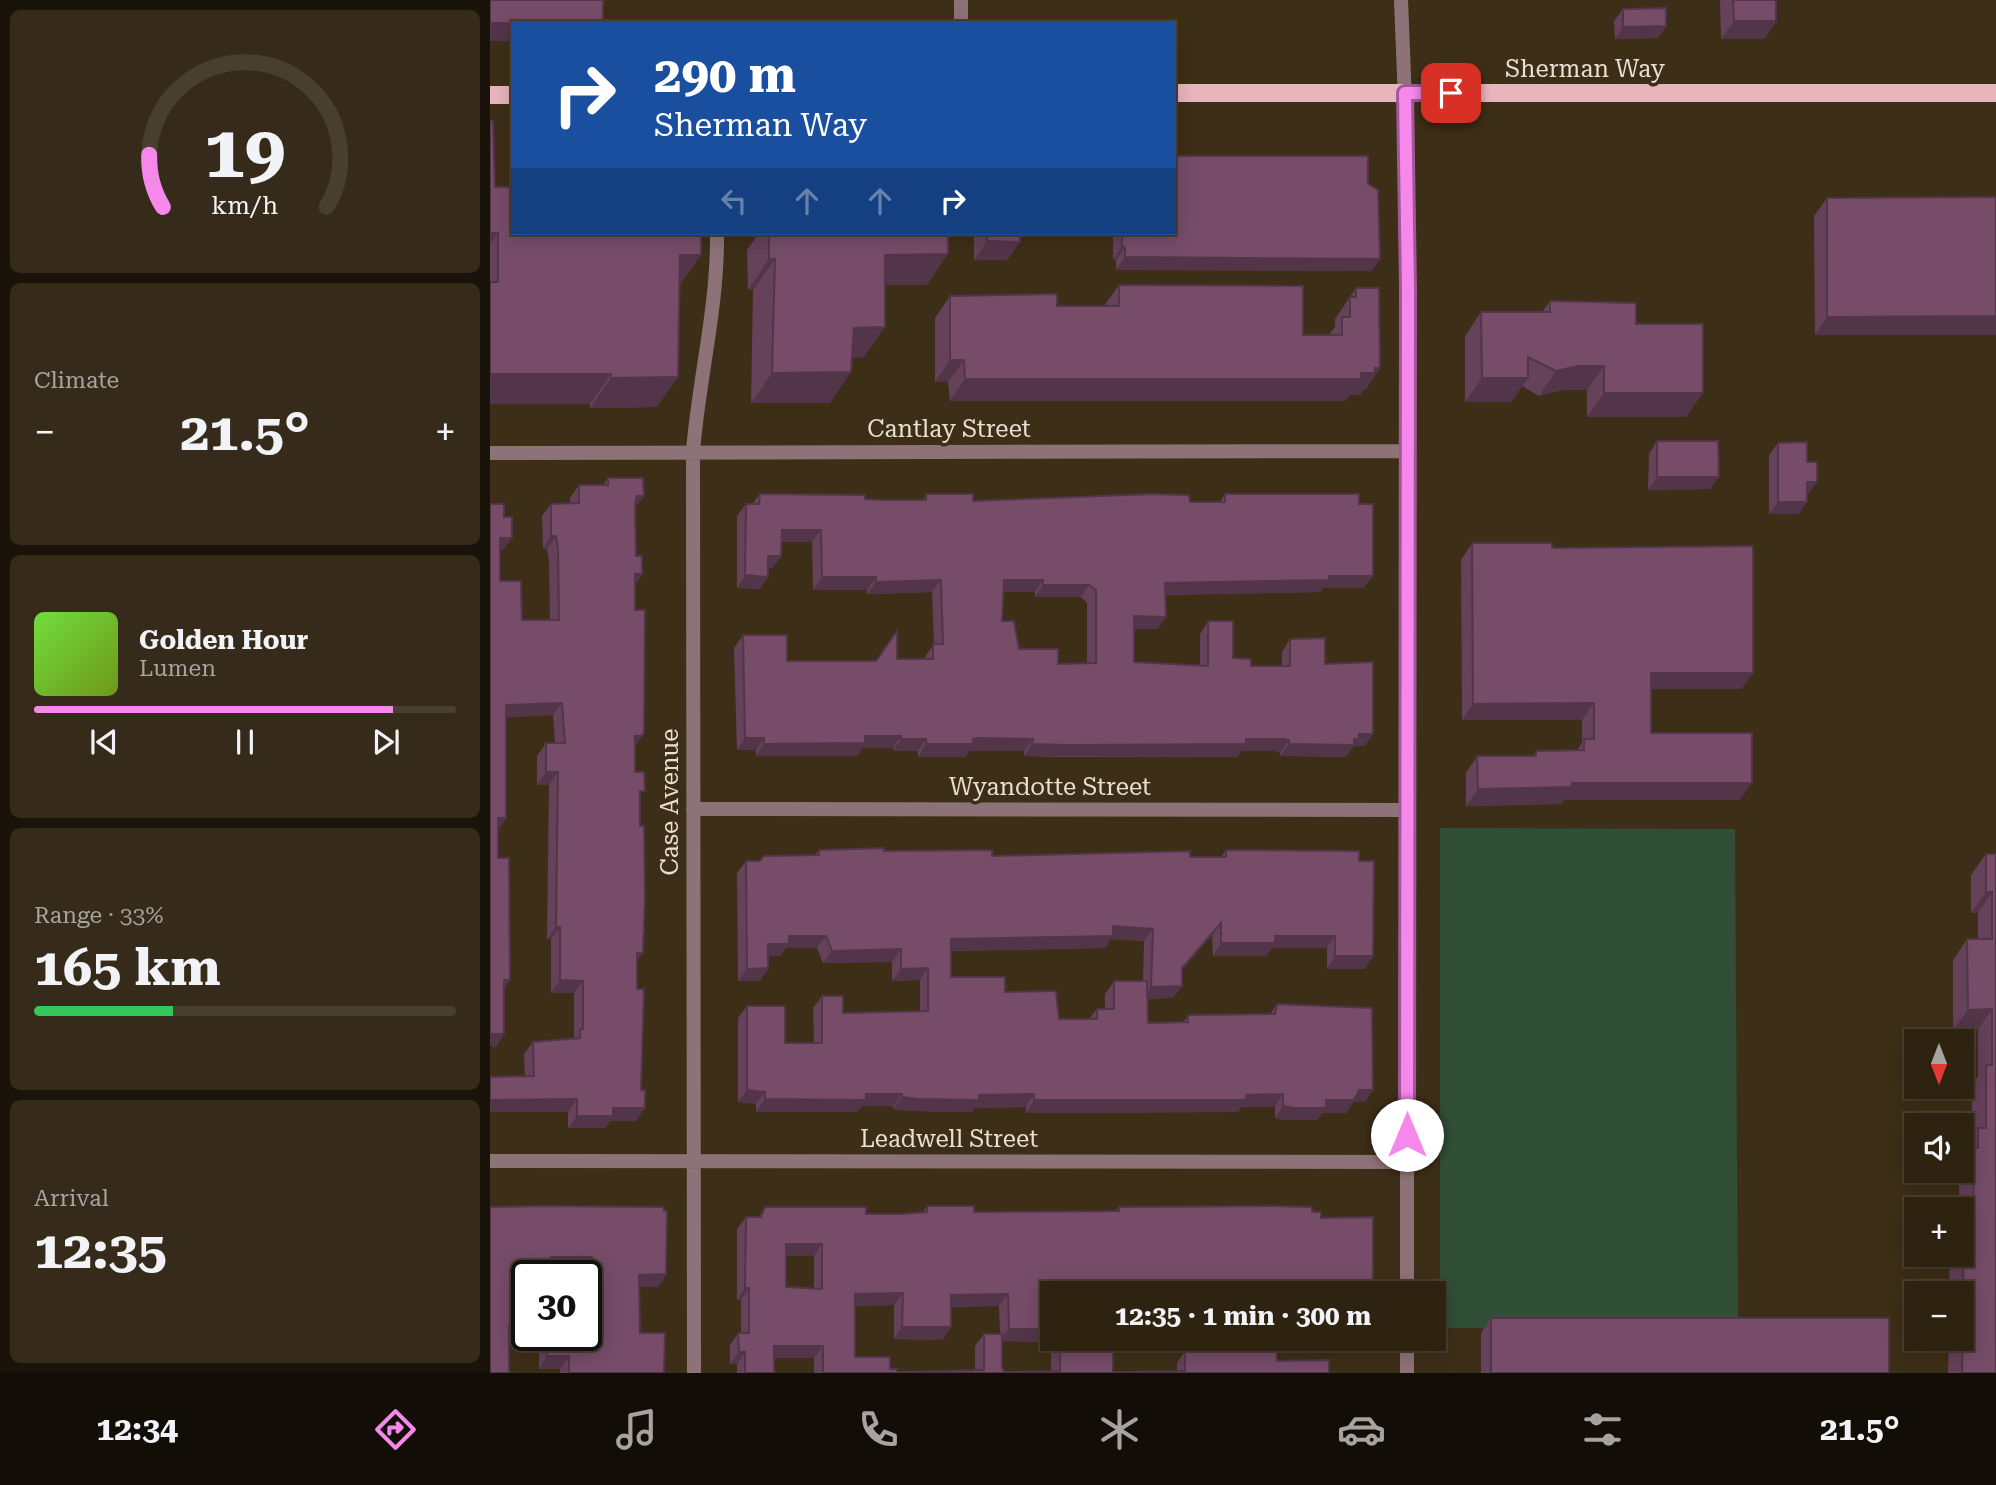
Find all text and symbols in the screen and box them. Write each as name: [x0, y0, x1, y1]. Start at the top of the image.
text: 290 m: [654, 47, 796, 104]
icon: right: [539, 49, 630, 140]
street label: Sherman Way: [1505, 55, 1666, 83]
pin: [1421, 63, 1481, 123]
icon: arrive: [1432, 74, 1470, 112]
text: Sherman Way: [654, 106, 867, 144]
text: 19: [204, 111, 286, 196]
icon: left: [715, 182, 753, 220]
icon: ahead: [788, 182, 826, 220]
icon: ahead: [861, 182, 899, 220]
icon: right: [934, 182, 972, 220]
text: km/h: [212, 191, 278, 220]
text: Climate: [34, 367, 119, 394]
text: 21.5°: [180, 402, 310, 463]
text: −: [34, 410, 55, 454]
text: +: [435, 410, 456, 454]
street label: Cantlay Street: [867, 415, 1031, 443]
text: Golden Hour: [139, 625, 308, 655]
text: Lumen: [139, 655, 216, 682]
icon: previous: [85, 723, 123, 761]
icon: pause: [226, 723, 264, 761]
icon: next: [367, 723, 405, 761]
street label: Case Avenue: [656, 729, 684, 875]
street label: Wyandotte Street: [949, 773, 1151, 801]
text: Range · 33%: [34, 902, 163, 929]
text: 165 km: [34, 937, 221, 998]
north arrow: [1904, 1029, 1974, 1099]
map controls: [1904, 1029, 1974, 1351]
position arrow: [1370, 1098, 1444, 1172]
button: sound: [1904, 1113, 1974, 1183]
street label: Leadwell Street: [860, 1125, 1038, 1153]
text: Arrival: [34, 1185, 109, 1212]
button: +: [1904, 1197, 1974, 1267]
text: 12:35: [34, 1220, 167, 1281]
speed limit sign: 30: [511, 1260, 602, 1351]
button: −: [1904, 1281, 1974, 1351]
text: 12:35 · 1 min · 300 m: [1115, 1301, 1371, 1331]
icon: directions: [371, 1405, 420, 1454]
icon: music: [612, 1405, 661, 1454]
icon: phone: [854, 1405, 903, 1454]
icon: climate: [1095, 1405, 1144, 1454]
icon: car: [1337, 1405, 1386, 1454]
icon: filters: [1578, 1405, 1627, 1454]
text: 12:34: [96, 1410, 178, 1448]
text: 21.5°: [1820, 1410, 1900, 1448]

